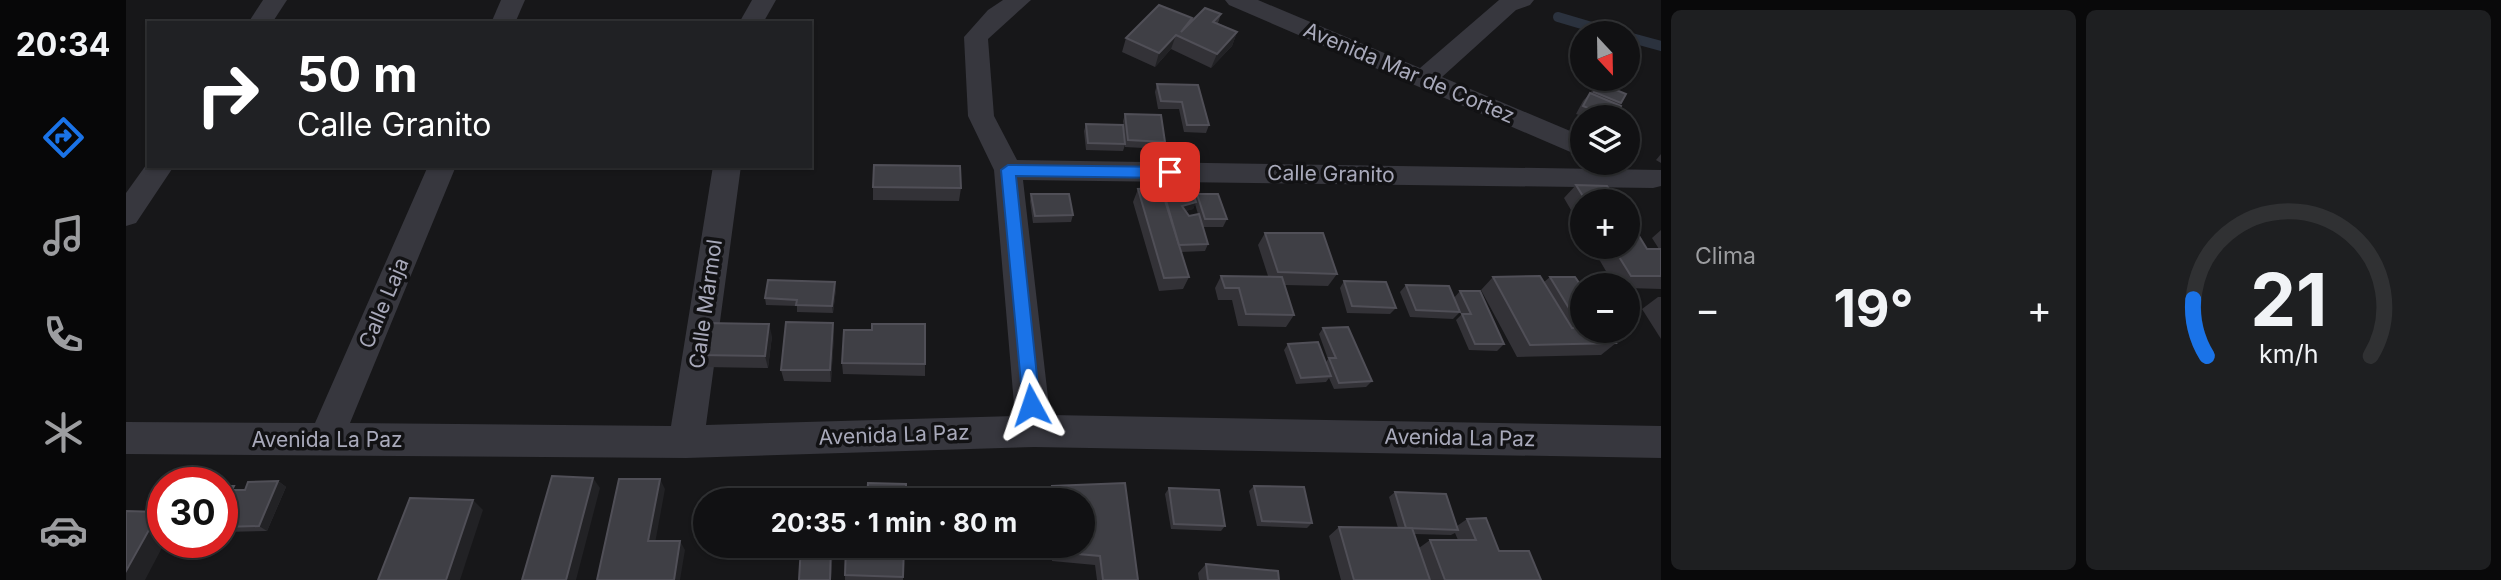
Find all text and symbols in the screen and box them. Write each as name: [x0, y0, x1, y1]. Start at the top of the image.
street label: Avenida Mar de Cortez: [1300, 17, 1518, 128]
north arrow: [1570, 21, 1640, 91]
map controls: [1570, 21, 1640, 343]
text: 20:34: [16, 25, 110, 64]
text: 50 m: [297, 45, 418, 104]
icon: right: [182, 49, 273, 140]
text: Calle Granito: [297, 105, 491, 144]
button: layers: [1570, 105, 1640, 175]
icon: directions: [39, 113, 88, 162]
pin: [1140, 142, 1200, 202]
icon: arrive: [1151, 153, 1189, 191]
street label: Calle Granito: [1267, 160, 1395, 187]
button: +: [1570, 189, 1640, 259]
icon: music: [39, 211, 88, 260]
street label: Calle Mármol: [684, 238, 727, 370]
text: Clima: [1695, 242, 1756, 270]
street label: Calle Laja: [353, 254, 414, 352]
text: 21: [2250, 255, 2327, 344]
button: −: [1570, 273, 1640, 343]
text: 19°: [1833, 277, 1914, 340]
text: −: [1695, 286, 1720, 332]
text: +: [2027, 286, 2052, 332]
icon: phone: [39, 310, 88, 359]
text: km/h: [2259, 339, 2318, 369]
position arrow: [994, 368, 1068, 442]
icon: climate: [39, 408, 88, 457]
street label: Avenida La Paz: [818, 419, 970, 450]
street label: Avenida La Paz: [1384, 424, 1536, 451]
street label: Avenida La Paz: [251, 427, 403, 452]
speed limit sign: 30: [147, 467, 238, 558]
icon: car: [39, 506, 88, 555]
text: 20:35 · 1 min · 80 m: [771, 507, 1017, 538]

